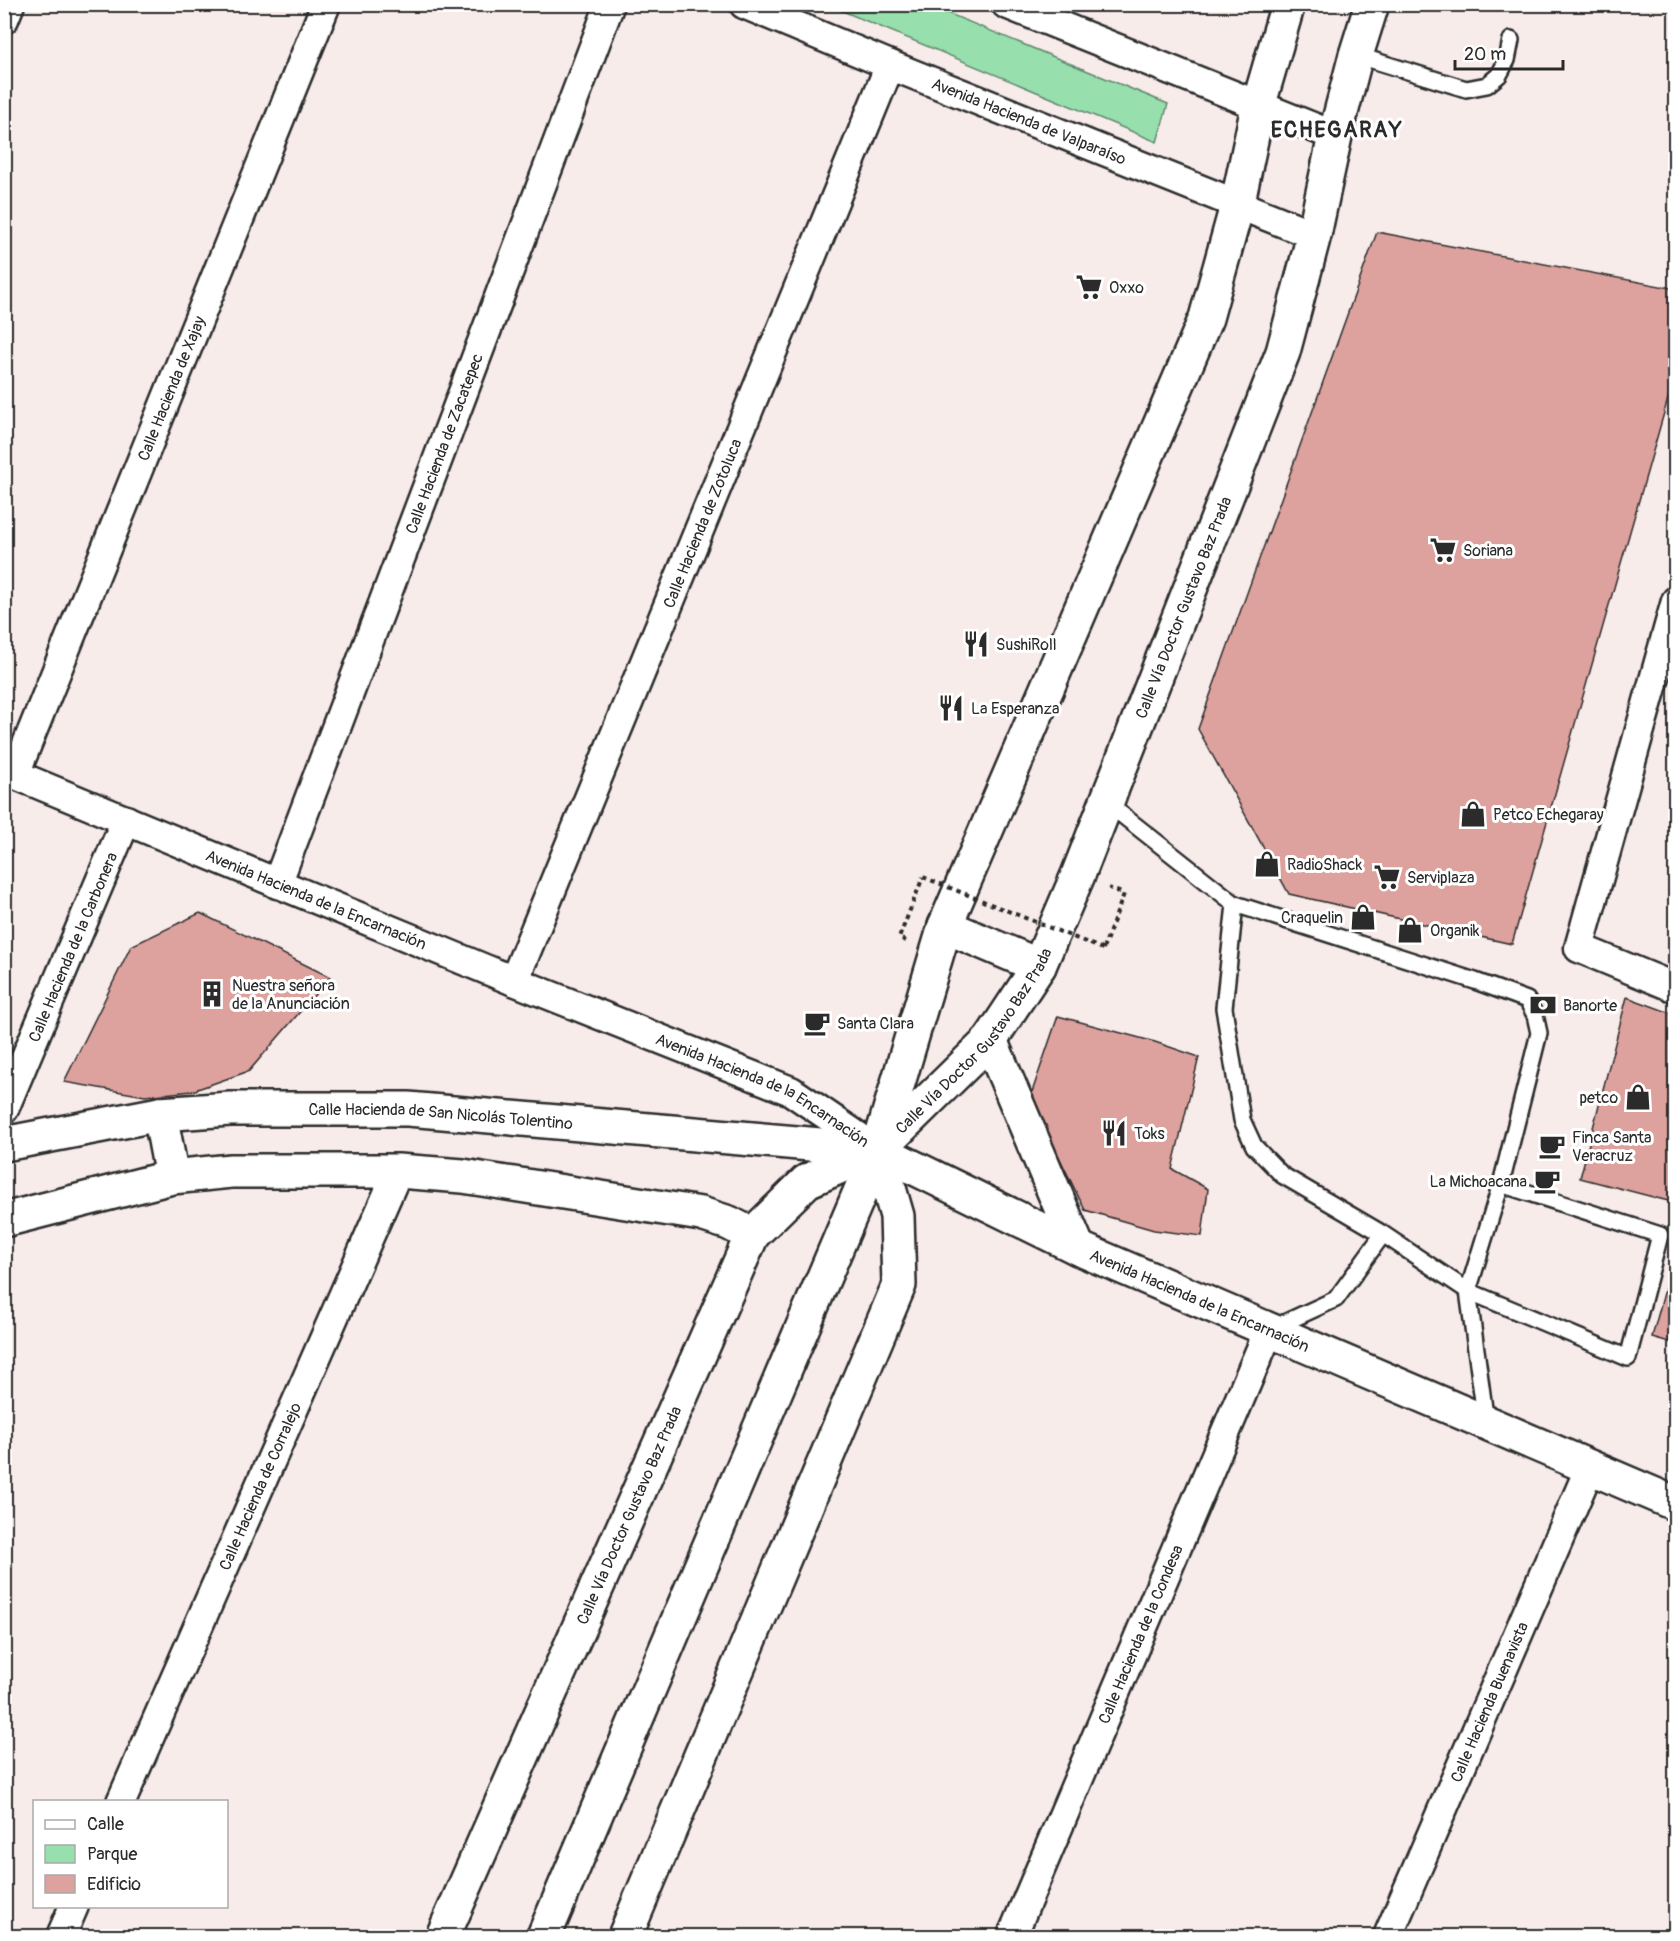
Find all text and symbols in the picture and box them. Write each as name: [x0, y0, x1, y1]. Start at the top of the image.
scale bar: [1455, 33, 1563, 71]
text: 20 m: [1464, 43, 1506, 66]
street label: Avenida Hacienda de Valparaíso: [929, 74, 1129, 170]
district label: ECHEGARAY: [1271, 116, 1403, 144]
supermarket icon: Oxxo: [1074, 272, 1104, 302]
place label: Oxxo: [1109, 278, 1144, 298]
street label: Calle Hacienda de Xajay: [134, 313, 210, 464]
street label: Calle Hacienda de Zacatepec: [401, 351, 488, 537]
street label: Calle Hacienda de Zotoluca: [659, 436, 747, 611]
street label: Calle Vía Doctor Gustavo Baz Prada: [1131, 494, 1236, 722]
supermarket icon: Soriana: [1428, 535, 1458, 565]
place label: Soriana: [1463, 541, 1513, 561]
restaurant icon: SushiRoll: [961, 629, 991, 659]
place label: SushiRoll: [996, 635, 1057, 655]
restaurant icon: La Esperanza: [936, 693, 966, 723]
place label: La Esperanza: [971, 699, 1059, 719]
shop icon: Petco Echegaray: [1458, 799, 1488, 829]
place label: Petco Echegaray: [1493, 805, 1604, 825]
street label: Avenida Hacienda de la Encarnación: [203, 846, 429, 955]
street label: Calle Hacienda de la Carbonera: [24, 849, 122, 1045]
shop icon: RadioShack: [1252, 849, 1282, 879]
place label: RadioShack: [1287, 855, 1362, 875]
supermarket icon: Serviplaza: [1372, 862, 1402, 892]
place label: Serviplaza: [1407, 868, 1475, 888]
shop icon: Craquelin: [1348, 902, 1378, 932]
place label: Craquelin: [1281, 908, 1343, 928]
shop icon: Organik: [1395, 915, 1425, 945]
place label: Organik: [1430, 921, 1480, 941]
street label: Calle Vía Doctor Gustavo Baz Prada: [892, 945, 1057, 1138]
place label: Nuestra señora de la Anunciación: [232, 976, 350, 1014]
building icon: Nuestra señora de la Anunciación: [197, 979, 227, 1009]
bank icon: Banorte: [1528, 990, 1558, 1020]
place label: Banorte: [1563, 996, 1617, 1016]
cafe icon: Santa Clara: [802, 1008, 832, 1038]
place label: Santa Clara: [837, 1014, 914, 1034]
street label: Avenida Hacienda de la Encarnación: [653, 1029, 873, 1152]
shop icon: petco: [1623, 1082, 1653, 1112]
place label: petco: [1579, 1088, 1618, 1108]
street label: Calle Hacienda de San Nicolás Tolentino: [308, 1100, 574, 1134]
restaurant icon: Toks: [1099, 1118, 1129, 1148]
place label: Toks: [1134, 1124, 1165, 1144]
place label: Finca Santa Veracruz: [1572, 1128, 1652, 1166]
cafe icon: Finca Santa Veracruz: [1537, 1131, 1567, 1161]
cafe icon: La Michoacana: [1532, 1166, 1562, 1196]
place label: La Michoacana: [1429, 1172, 1527, 1192]
street label: Avenida Hacienda de la Encarnación: [1086, 1245, 1312, 1357]
street label: Calle Hacienda de Corralejo: [215, 1399, 306, 1573]
street label: Calle Vía Doctor Gustavo Baz Prada: [573, 1403, 686, 1628]
street label: Calle Hacienda de la Condesa: [1094, 1542, 1188, 1727]
street label: Calle Hacienda Buenavista: [1446, 1619, 1533, 1785]
legend: [33, 1800, 228, 1908]
text: Calle: [87, 1813, 124, 1836]
text: Parque: [87, 1843, 137, 1866]
text: Edificio: [87, 1873, 141, 1896]

